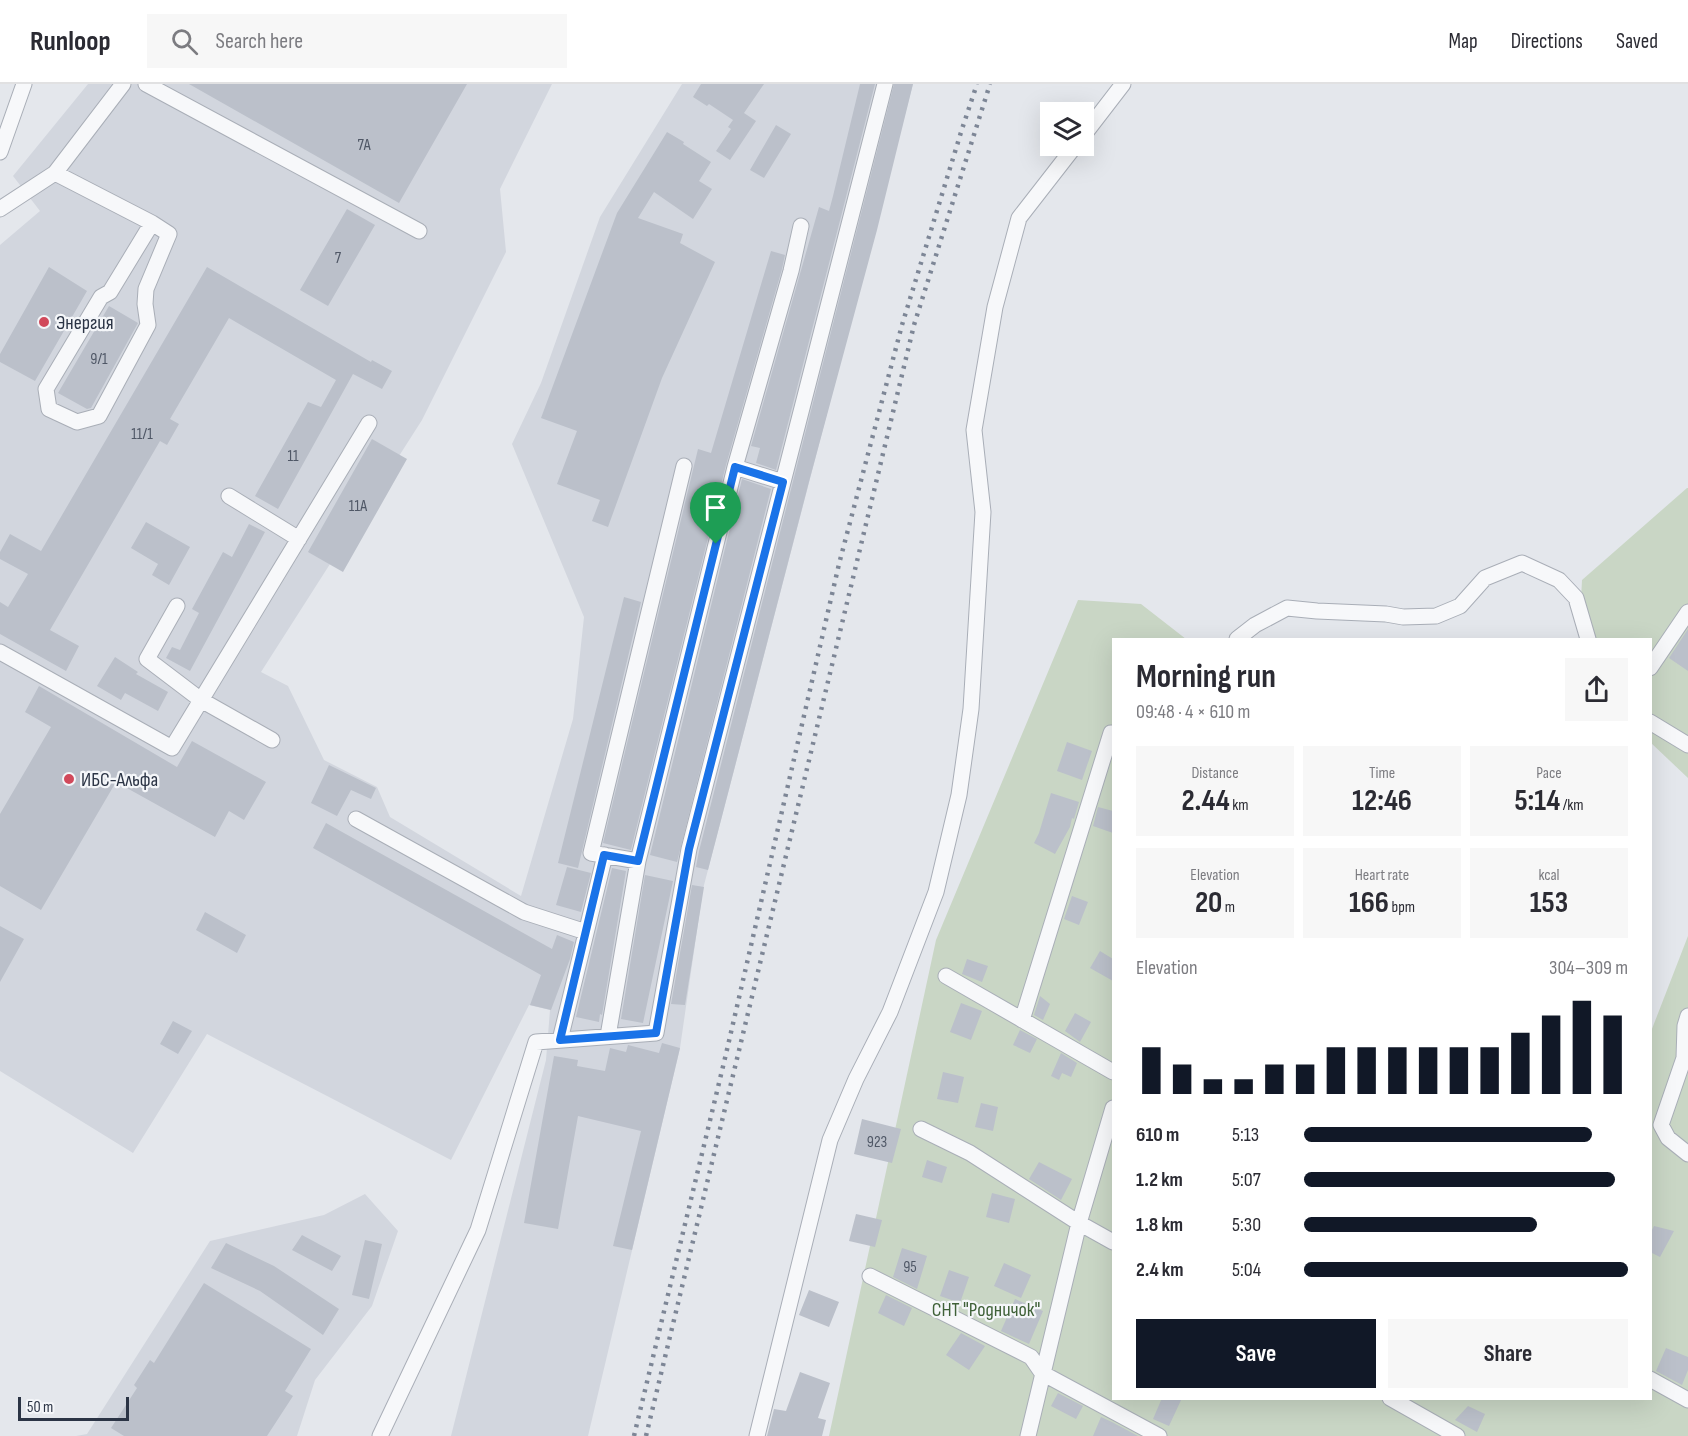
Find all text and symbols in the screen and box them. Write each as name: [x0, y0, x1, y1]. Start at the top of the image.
search box: [147, 14, 567, 68]
text: Runloop: [30, 25, 111, 58]
icon: search: [168, 25, 201, 58]
text: Search here: [216, 28, 303, 55]
text: Map: [1448, 29, 1478, 54]
text: Directions: [1511, 29, 1583, 54]
text: Saved: [1616, 29, 1658, 54]
map controls: [1040, 102, 1094, 156]
button: layers: [1040, 102, 1094, 156]
house number: 7А: [358, 136, 371, 155]
house number: 7: [335, 249, 342, 268]
place label: Энергия: [56, 311, 114, 335]
marker: Энергия: [37, 315, 51, 329]
house number: 9/1: [90, 350, 108, 369]
house number: 11/1: [131, 425, 153, 444]
house number: 11: [287, 447, 299, 466]
pin: [690, 482, 741, 544]
icon: arrive: [699, 491, 732, 524]
house number: 11А: [349, 497, 367, 516]
text: Morning run: [1136, 657, 1276, 697]
button: share: [1565, 658, 1628, 721]
text: 09:48 · 4 × 610 m: [1136, 700, 1250, 724]
text: Distance: [1191, 764, 1239, 783]
text: Time: [1369, 764, 1395, 783]
text: Pace: [1536, 764, 1562, 783]
place label: ИБС-Альфа: [81, 768, 158, 792]
marker: ИБС-Альфа: [62, 772, 76, 786]
text: 2.44: [1181, 783, 1230, 819]
text: 12:46: [1352, 783, 1412, 819]
text: 5:14: [1514, 783, 1560, 819]
text: km: [1230, 796, 1249, 815]
text: /km: [1560, 796, 1584, 815]
text: Elevation: [1190, 866, 1240, 885]
text: Heart rate: [1355, 866, 1409, 885]
text: kcal: [1538, 866, 1560, 885]
text: 20: [1195, 885, 1222, 921]
text: 166: [1349, 885, 1389, 921]
text: 153: [1530, 885, 1568, 921]
text: m: [1222, 898, 1235, 917]
text: bpm: [1389, 898, 1415, 917]
text: Elevation: [1136, 956, 1198, 980]
text: 304–309 m: [1549, 956, 1628, 980]
text: 610 m: [1136, 1123, 1179, 1147]
text: 5:13: [1232, 1123, 1259, 1147]
house number: 923: [867, 1133, 887, 1152]
text: 1.2 km: [1136, 1168, 1183, 1192]
text: 5:07: [1232, 1168, 1261, 1192]
text: 1.8 km: [1136, 1213, 1183, 1237]
text: 5:30: [1232, 1213, 1261, 1237]
house number: 95: [903, 1258, 917, 1277]
text: 2.4 km: [1136, 1258, 1184, 1282]
text: 5:04: [1232, 1258, 1261, 1282]
park label: СНТ "Родничок": [932, 1298, 1040, 1322]
button: Save: [1136, 1319, 1376, 1388]
button: Share: [1388, 1319, 1628, 1388]
scale bar: [18, 1394, 129, 1422]
text: 50 m: [27, 1398, 53, 1417]

